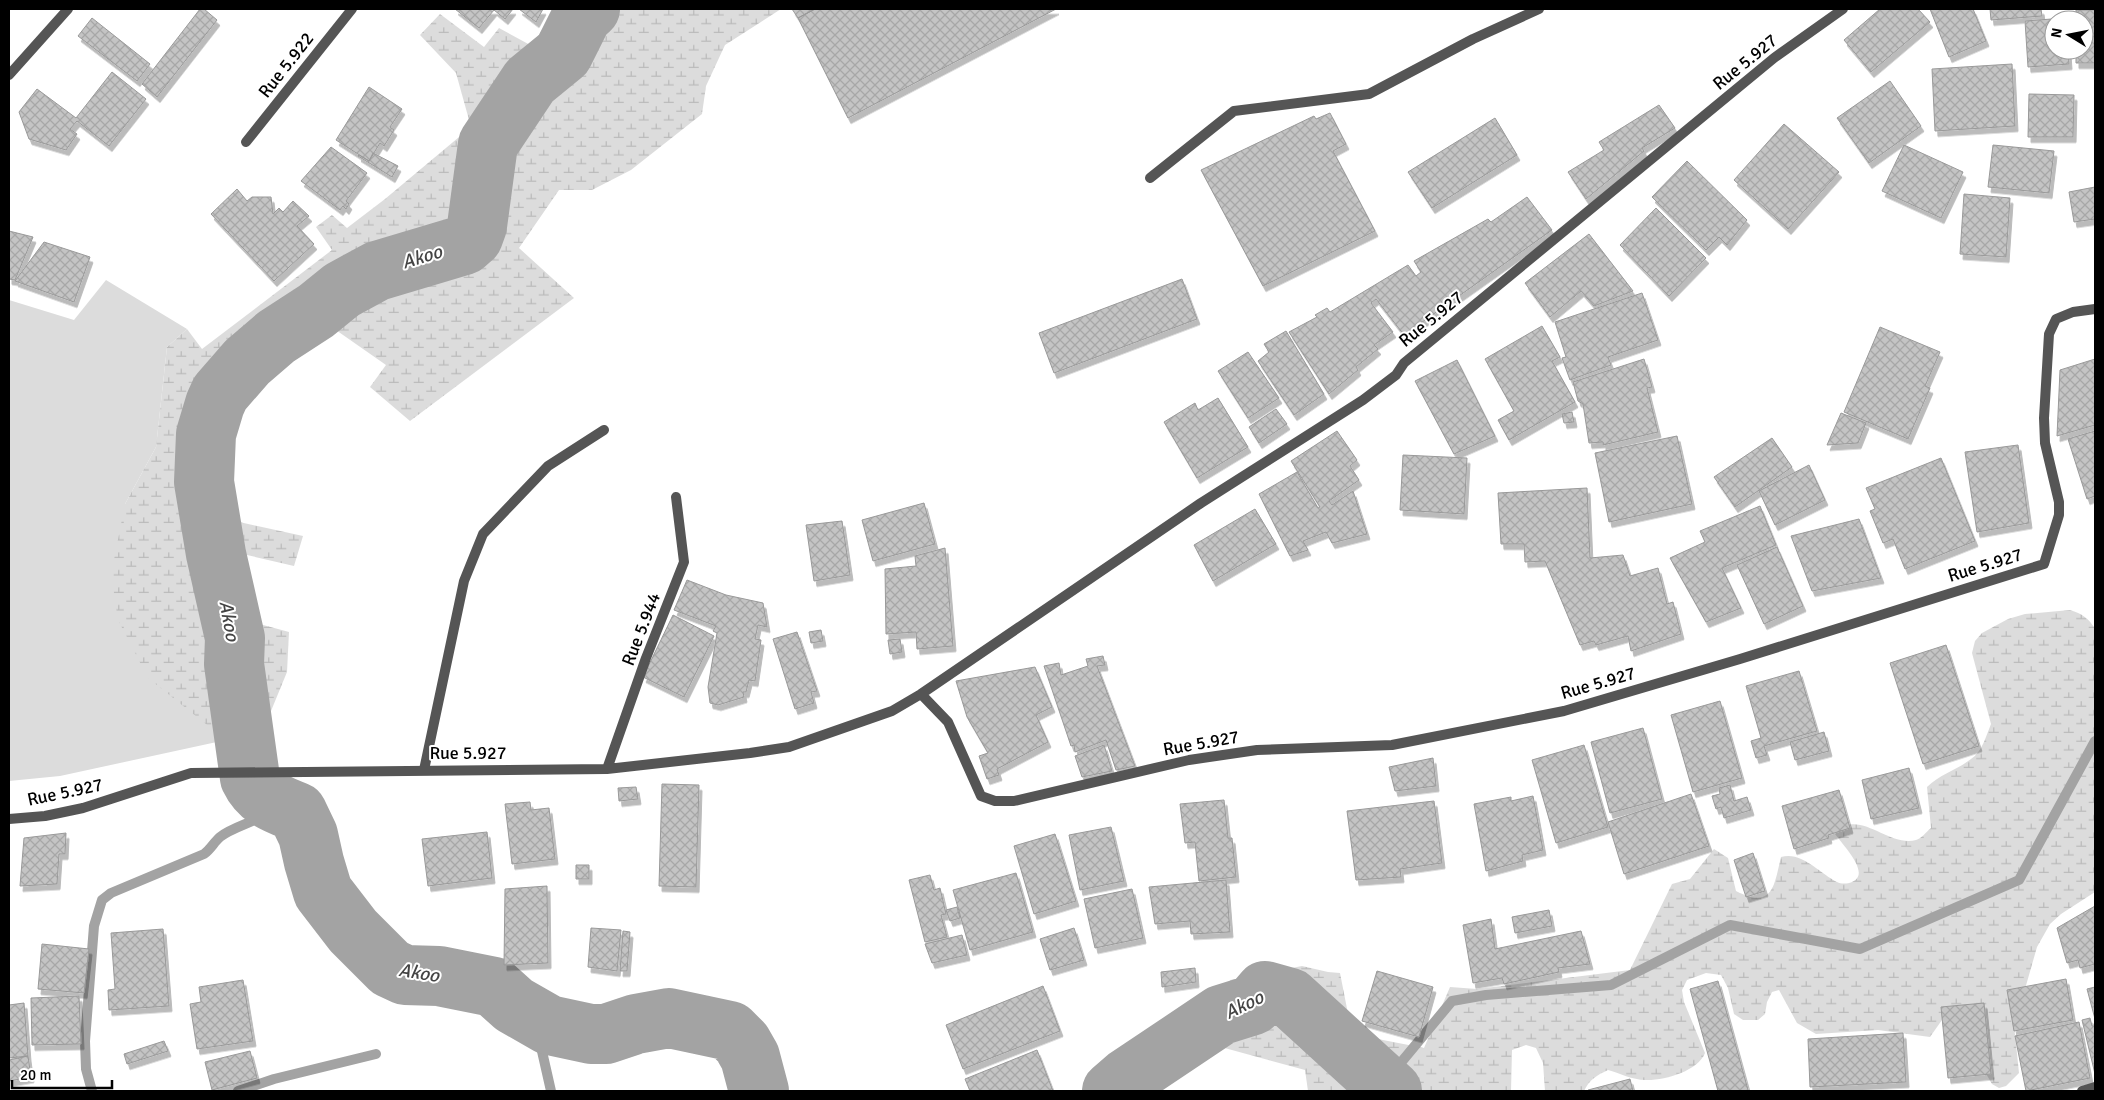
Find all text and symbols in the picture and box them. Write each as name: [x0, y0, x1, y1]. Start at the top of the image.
north arrow: [2044, 10, 2094, 60]
text: N: [2047, 27, 2066, 39]
street label: Rue 5.922: [254, 28, 318, 102]
street label: Rue 5.927: [1708, 29, 1782, 95]
water label: Akoo: [399, 239, 446, 274]
street label: Rue 5.927: [1394, 286, 1468, 352]
street label: Rue 5.927: [1945, 543, 2025, 587]
street label: Rue 5.944: [617, 589, 665, 669]
water label: Akoo: [214, 599, 245, 644]
street label: Rue 5.927: [1558, 662, 1638, 704]
street label: Rue 5.927: [1161, 725, 1241, 761]
street label: Rue 5.927: [430, 742, 506, 764]
street label: Rue 5.927: [25, 773, 105, 811]
water label: Akoo: [397, 958, 442, 988]
water label: Akoo: [1221, 985, 1268, 1025]
scale bar: [12, 1058, 112, 1090]
text: 20 m: [20, 1066, 51, 1084]

